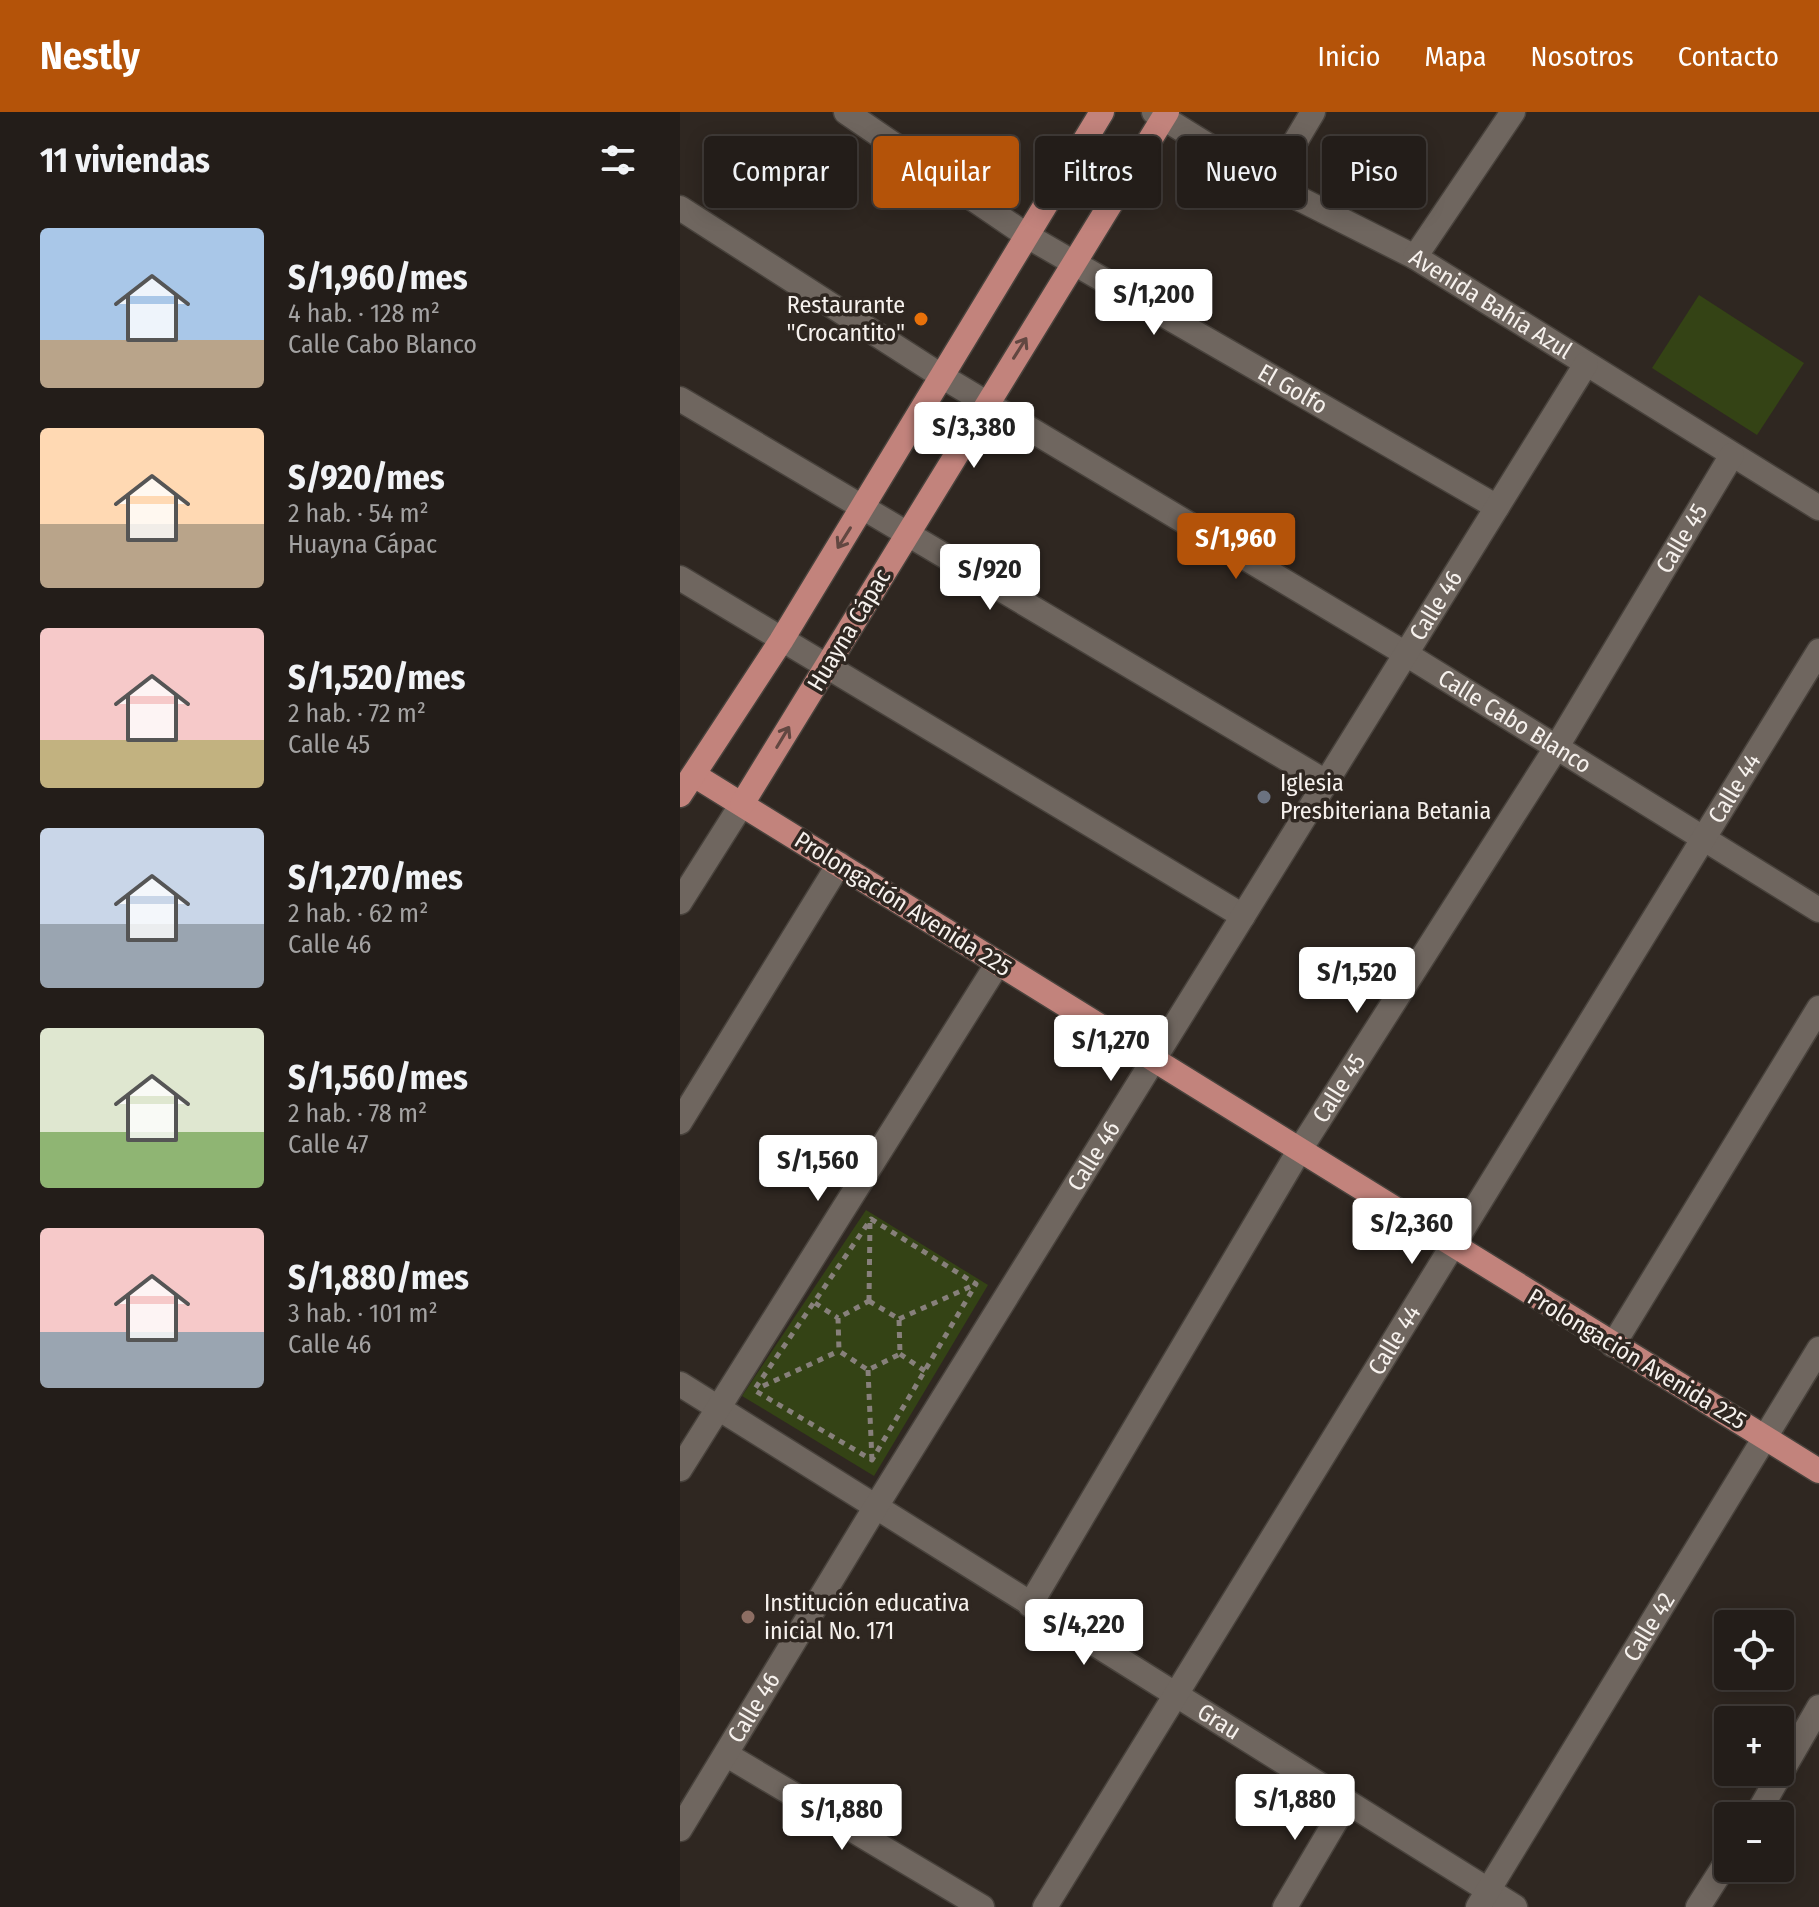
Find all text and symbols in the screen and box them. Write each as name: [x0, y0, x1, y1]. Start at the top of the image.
text: Nestly: [40, 33, 140, 79]
text: Inicio: [1318, 40, 1380, 73]
text: Mapa: [1424, 40, 1486, 73]
text: Nosotros: [1530, 40, 1634, 73]
text: Contacto: [1678, 40, 1779, 73]
chip: Comprar: [704, 136, 857, 208]
chip: Alquilar: [873, 136, 1019, 208]
chip: Filtros: [1035, 136, 1161, 208]
chip: Nuevo: [1177, 136, 1306, 208]
chip: Piso: [1322, 136, 1426, 208]
icon: filters: [596, 138, 640, 182]
text: 11 viviendas: [40, 140, 210, 181]
street label: Avenida Bahía Azul: [1404, 243, 1577, 365]
text: S/1,960/mes: [288, 257, 468, 298]
icon: home: [104, 260, 200, 356]
pin: S/1,200: [1080, 269, 1228, 337]
text: S/1,200: [1113, 279, 1195, 310]
place label: Restaurante "Crocantito": [786, 291, 905, 347]
text: 4 hab. · 128 m²: [288, 298, 440, 329]
marker: Restaurante "Crocantito": [912, 310, 930, 328]
text: Calle Cabo Blanco: [288, 329, 477, 360]
one-way arrow: [1012, 337, 1028, 360]
street label: El Golfo: [1253, 358, 1332, 420]
pin: S/3,380: [900, 402, 1048, 470]
text: S/3,380: [932, 412, 1016, 443]
text: S/920/mes: [288, 457, 445, 498]
icon: home: [104, 460, 200, 556]
text: 2 hab. · 54 m²: [288, 498, 429, 529]
street label: Calle 45: [1650, 499, 1713, 578]
pin: S/1,960: [1162, 513, 1310, 581]
text: S/1,960: [1195, 523, 1277, 554]
one-way arrow: [836, 526, 852, 549]
text: Huayna Cápac: [288, 529, 437, 560]
pin: S/920: [934, 544, 1046, 612]
text: S/920: [958, 554, 1022, 585]
street label: Huayna Cápac: [802, 564, 896, 696]
street label: Calle 46: [1404, 566, 1468, 646]
text: S/1,520/mes: [288, 657, 465, 698]
icon: home: [104, 660, 200, 756]
street label: Calle Cabo Blanco: [1433, 663, 1596, 779]
text: 2 hab. · 72 m²: [288, 698, 426, 729]
one-way arrow: [774, 727, 791, 749]
text: Calle 45: [288, 729, 370, 760]
street label: Calle 44: [1702, 748, 1766, 828]
place label: Iglesia Presbiteriana Betania: [1280, 769, 1491, 825]
marker: Iglesia Presbiteriana Betania: [1255, 788, 1273, 806]
street label: Prolongación Avenida 225: [790, 826, 1016, 982]
text: S/1,270/mes: [288, 857, 463, 898]
icon: home: [104, 860, 200, 956]
text: 2 hab. · 62 m²: [288, 898, 428, 929]
text: Calle 46: [288, 929, 371, 960]
pin: S/1,520: [1283, 947, 1431, 1015]
text: S/1,520: [1317, 957, 1397, 988]
pin: S/1,270: [1037, 1015, 1185, 1083]
text: S/1,270: [1072, 1025, 1150, 1056]
street label: Calle 45: [1307, 1049, 1371, 1128]
text: S/1,560/mes: [288, 1057, 468, 1098]
icon: home: [104, 1060, 200, 1156]
text: 2 hab. · 78 m²: [288, 1098, 427, 1129]
street label: Calle 46: [1062, 1116, 1126, 1196]
text: Calle 47: [288, 1129, 369, 1160]
pin: S/1,560: [744, 1135, 892, 1203]
text: S/1,560: [777, 1145, 859, 1176]
pin: S/2,360: [1338, 1198, 1486, 1266]
text: S/2,360: [1370, 1208, 1454, 1239]
text: S/1,880/mes: [288, 1257, 469, 1298]
icon: home: [104, 1260, 200, 1356]
street label: Prolongación Avenida 225: [1523, 1283, 1751, 1435]
text: 3 hab. · 101 m²: [288, 1298, 438, 1329]
street label: Calle 44: [1362, 1300, 1426, 1380]
text: Calle 46: [288, 1329, 371, 1360]
street label: Calle 42: [1617, 1588, 1681, 1667]
place label: Institución educativa inicial No. 171: [764, 1589, 970, 1645]
pin: S/4,220: [1010, 1599, 1158, 1667]
marker: Institución educativa inicial No. 171: [739, 1608, 757, 1626]
text: S/4,220: [1043, 1609, 1125, 1640]
map controls: [1714, 1610, 1794, 1882]
button: locate: [1714, 1610, 1794, 1690]
street label: Calle 46: [722, 1667, 786, 1748]
street label: Grau: [1192, 1698, 1246, 1746]
button: +: [1714, 1706, 1794, 1786]
pin: S/1,880: [1221, 1774, 1369, 1842]
pin: S/1,880: [768, 1784, 916, 1852]
text: S/1,880: [1254, 1784, 1336, 1815]
text: S/1,880: [801, 1794, 883, 1825]
button: −: [1714, 1802, 1794, 1882]

